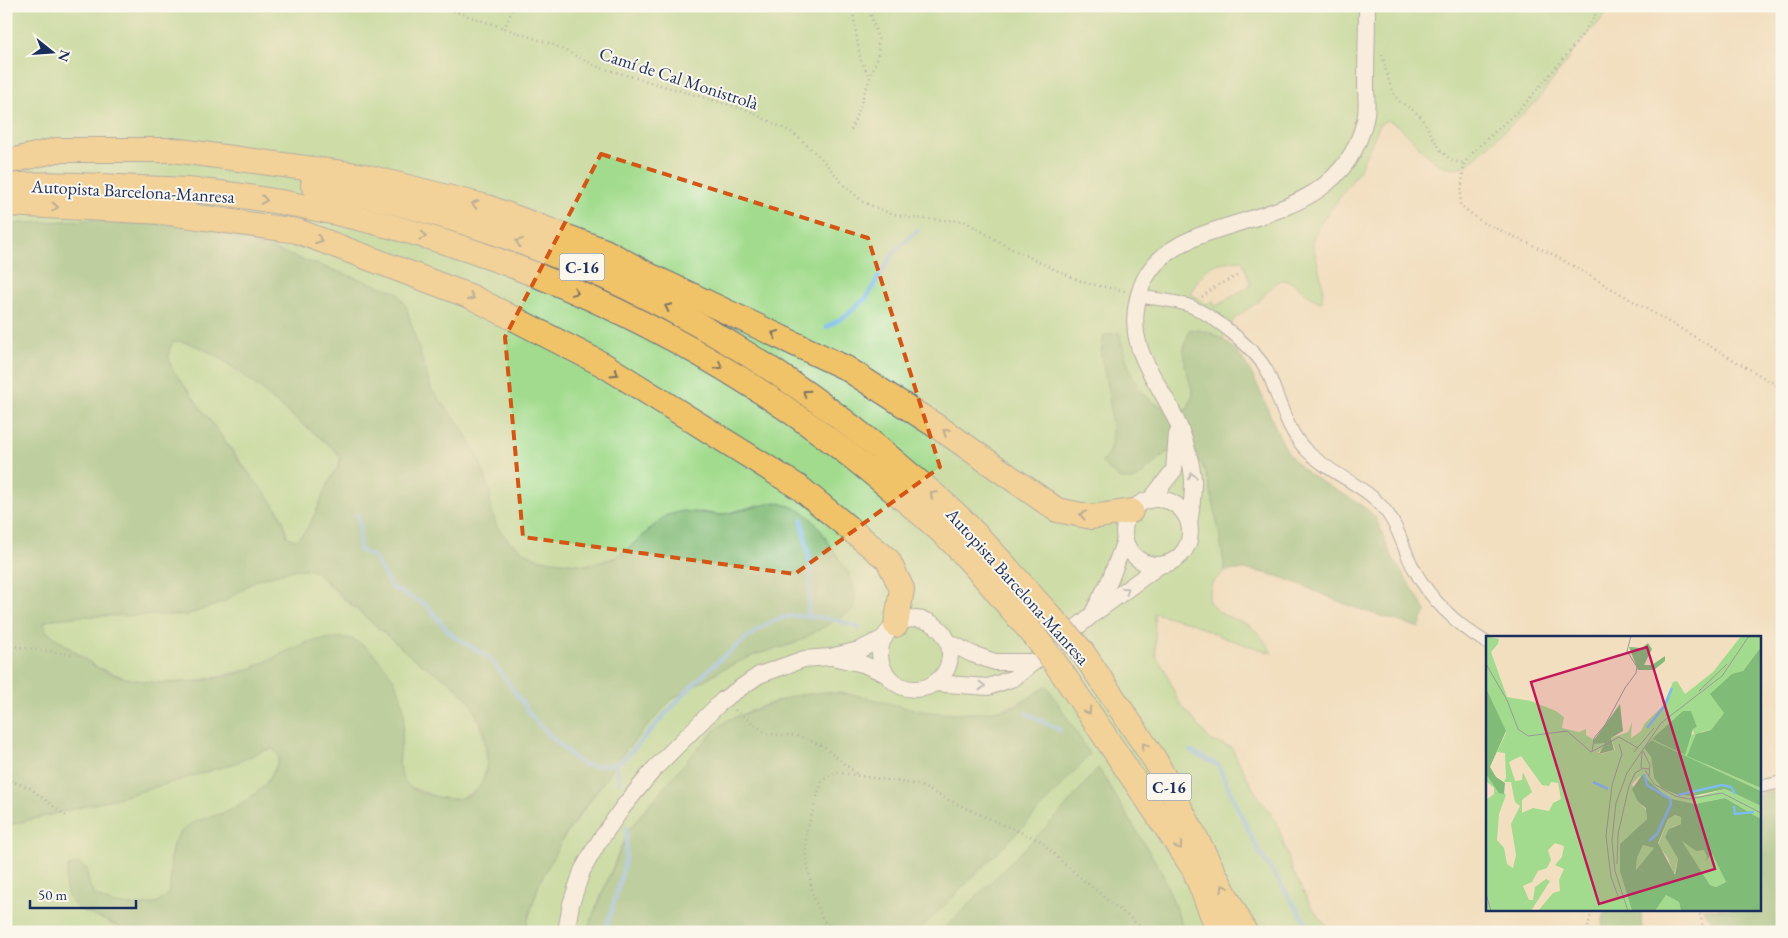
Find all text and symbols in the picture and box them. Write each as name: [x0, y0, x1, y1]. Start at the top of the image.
north arrow: [28, 28, 78, 78]
street label: Camí de Cal Monistrolà: [597, 41, 762, 115]
text: N: [54, 48, 75, 64]
street label: Autopista Barcelona-Manresa: [30, 174, 236, 208]
one-way arrow: [260, 195, 268, 205]
one-way arrow: [471, 199, 480, 210]
one-way arrow: [51, 201, 59, 212]
one-way arrow: [418, 230, 426, 240]
one-way arrow: [315, 234, 323, 244]
one-way arrow: [515, 237, 524, 248]
road number: C-16: [560, 253, 604, 280]
one-way arrow: [570, 286, 579, 296]
one-way arrow: [466, 291, 475, 302]
one-way arrow: [664, 303, 673, 314]
one-way arrow: [771, 330, 780, 340]
one-way arrow: [714, 359, 723, 369]
one-way arrow: [610, 366, 619, 376]
one-way arrow: [802, 390, 812, 399]
one-way arrow: [942, 429, 951, 438]
one-way arrow: [1187, 471, 1197, 480]
one-way arrow: [929, 491, 938, 500]
street label: Autopista Barcelona-Manresa: [941, 502, 1095, 670]
one-way arrow: [1079, 510, 1088, 521]
one-way arrow: [1120, 587, 1129, 595]
inset map: [1486, 636, 1760, 910]
one-way arrow: [979, 681, 987, 691]
one-way arrow: [1082, 706, 1091, 715]
one-way arrow: [1142, 742, 1151, 752]
road number: C-16: [1146, 774, 1192, 800]
one-way arrow: [1173, 841, 1182, 850]
scale bar: [30, 878, 136, 910]
one-way arrow: [1220, 884, 1230, 893]
text: 50 m: [38, 885, 67, 904]

